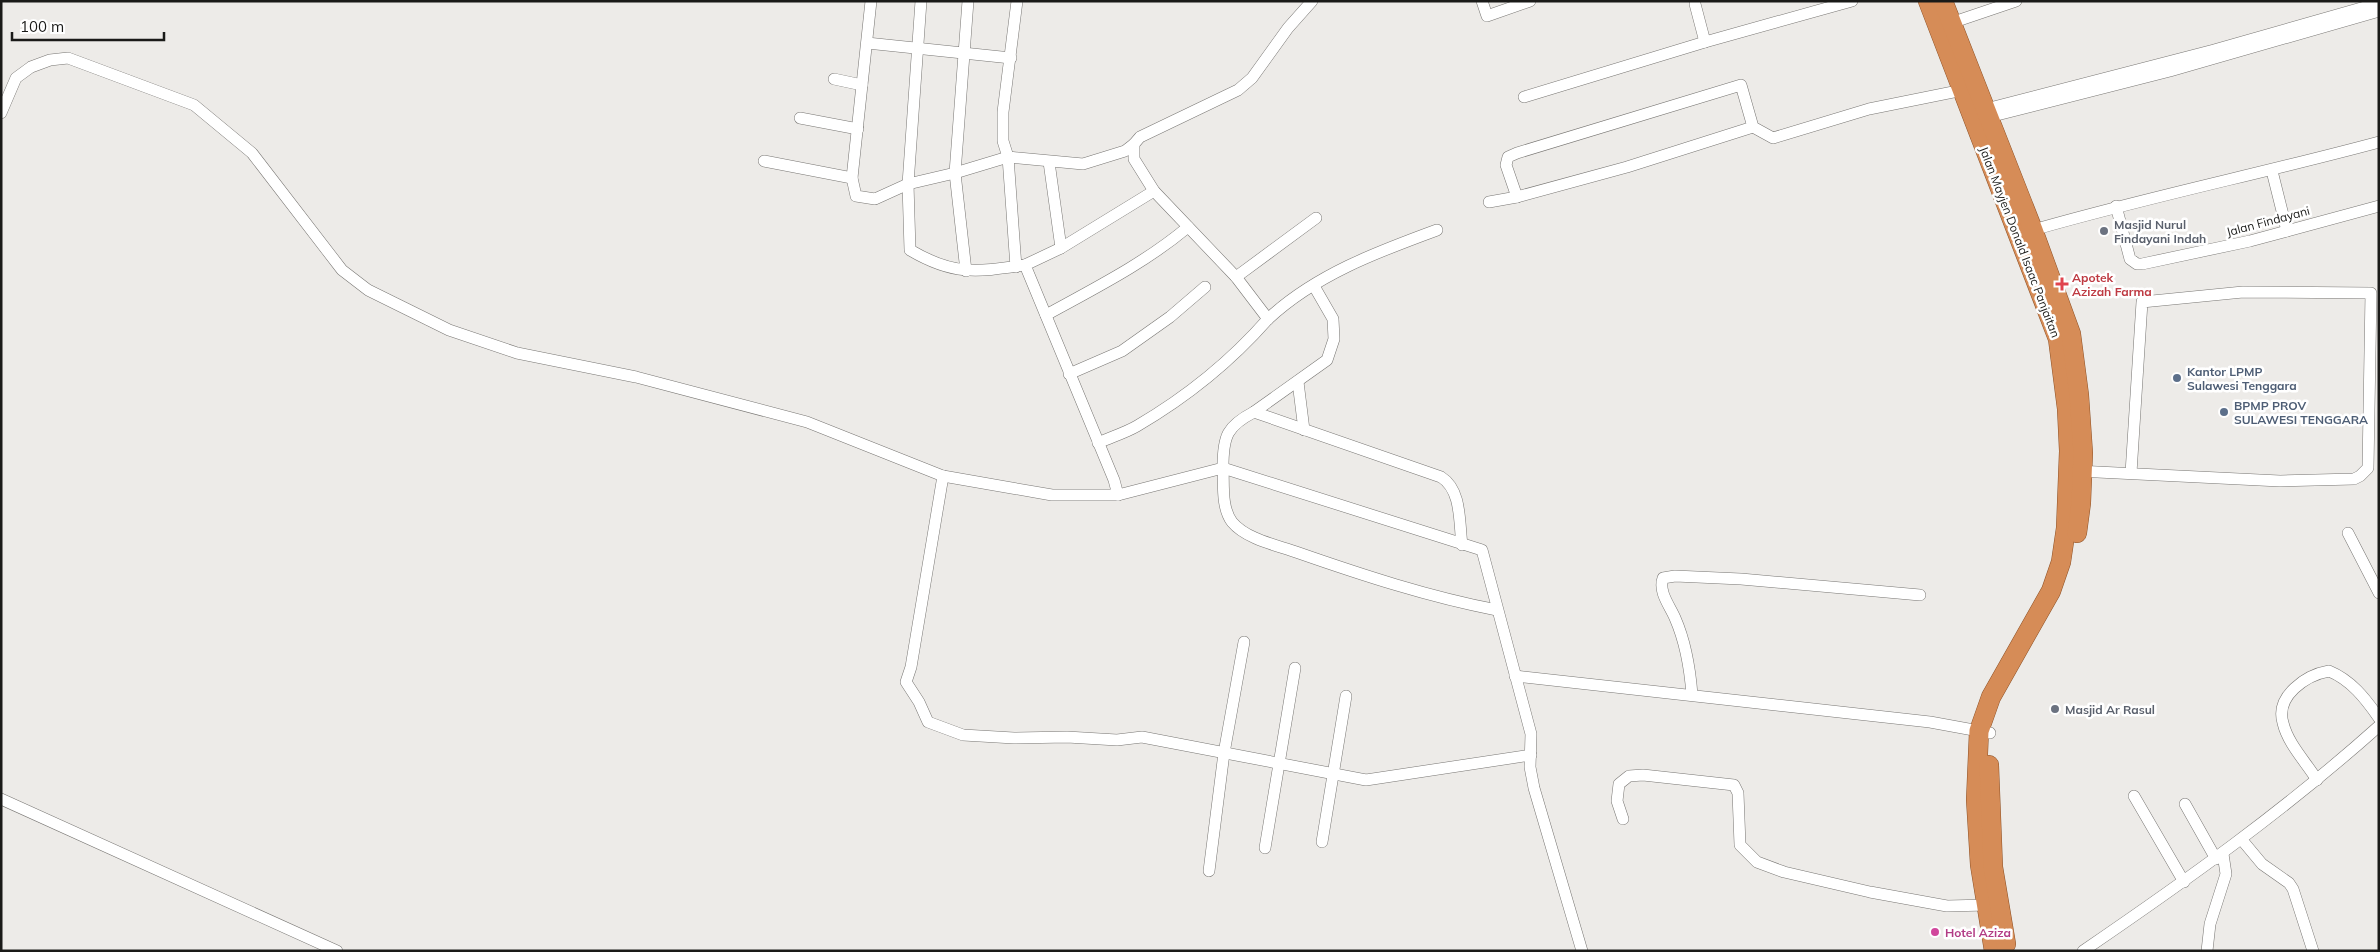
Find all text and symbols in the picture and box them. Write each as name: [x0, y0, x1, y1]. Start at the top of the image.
scale bar: [12, 10, 165, 42]
text: 100 m: [20, 17, 64, 36]
street label: Jalan Mayjen Donald Isaac Panjaitan: [1977, 144, 2063, 340]
street label: Jalan Findayani: [2225, 203, 2311, 239]
place label: Masjid Nurul Findayani Indah: [2114, 217, 2206, 246]
marker: Masjid Nurul Findayani Indah: [2098, 225, 2110, 237]
place label: Apotek Azizah Farma: [2072, 270, 2152, 299]
marker: Apotek Azizah Farma: [2056, 278, 2068, 290]
place label: Kantor LPMP Sulawesi Tenggara: [2187, 364, 2297, 393]
marker: Kantor LPMP Sulawesi Tenggara: [2171, 372, 2183, 384]
place label: BPMP PROV SULAWESI TENGGARA: [2234, 398, 2368, 427]
marker: BPMP PROV SULAWESI TENGGARA: [2218, 406, 2230, 418]
place label: Masjid Ar Rasul: [2065, 702, 2155, 717]
marker: Masjid Ar Rasul: [2049, 703, 2061, 715]
place label: Hotel Aziza: [1945, 925, 2011, 940]
marker: Hotel Aziza: [1929, 926, 1941, 938]

